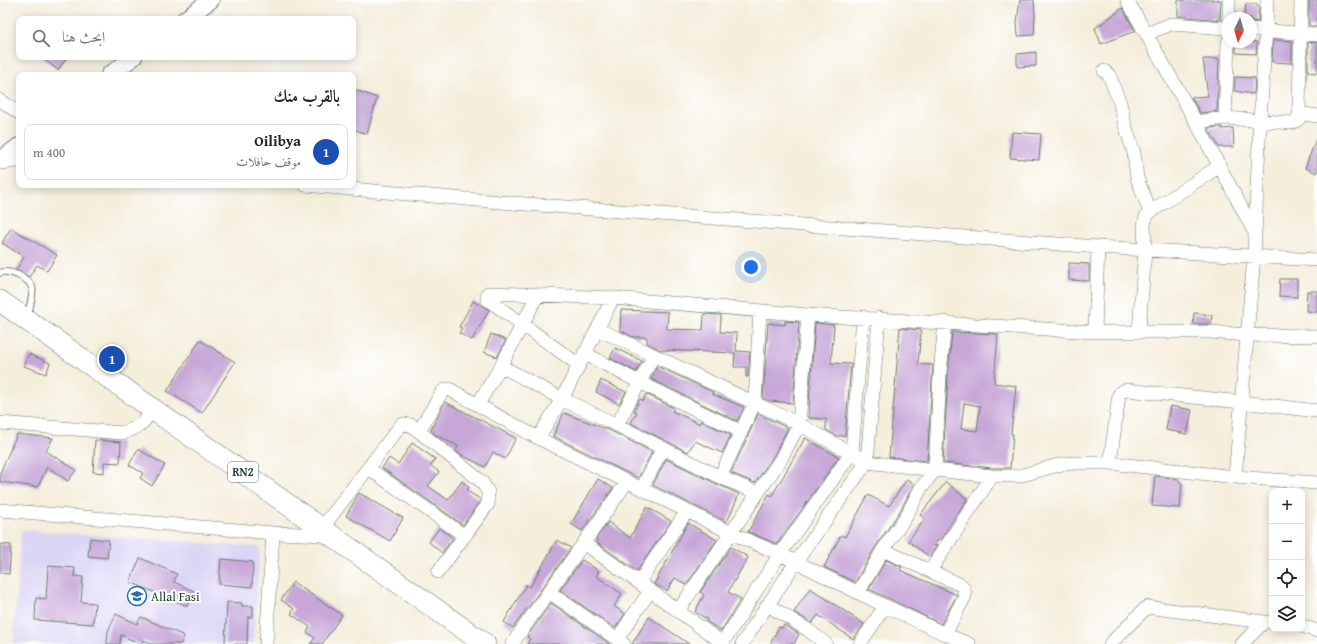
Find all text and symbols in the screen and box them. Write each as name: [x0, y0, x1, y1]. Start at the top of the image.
north arrow: [1221, 12, 1257, 48]
search box: [16, 16, 356, 60]
text: ابحث هنا: [62, 26, 105, 47]
icon: search: [30, 27, 52, 49]
text: بالقرب منك: [273, 83, 340, 108]
text: Oilibya: [254, 130, 301, 151]
text: 400 m: [33, 143, 65, 162]
text: 1: [323, 143, 329, 162]
text: موقف حافلات: [236, 152, 301, 171]
your location: [741, 257, 761, 277]
pin: 1: [99, 344, 125, 374]
road number: RN2: [228, 462, 258, 482]
map controls: [1269, 488, 1305, 632]
button: +: [1269, 488, 1305, 524]
button: −: [1269, 524, 1305, 560]
button: locate: [1269, 560, 1305, 596]
school or university icon: Allal Fasi: [126, 585, 148, 607]
place label: Allal Fasi: [151, 587, 200, 606]
button: layers: [1269, 596, 1305, 632]

